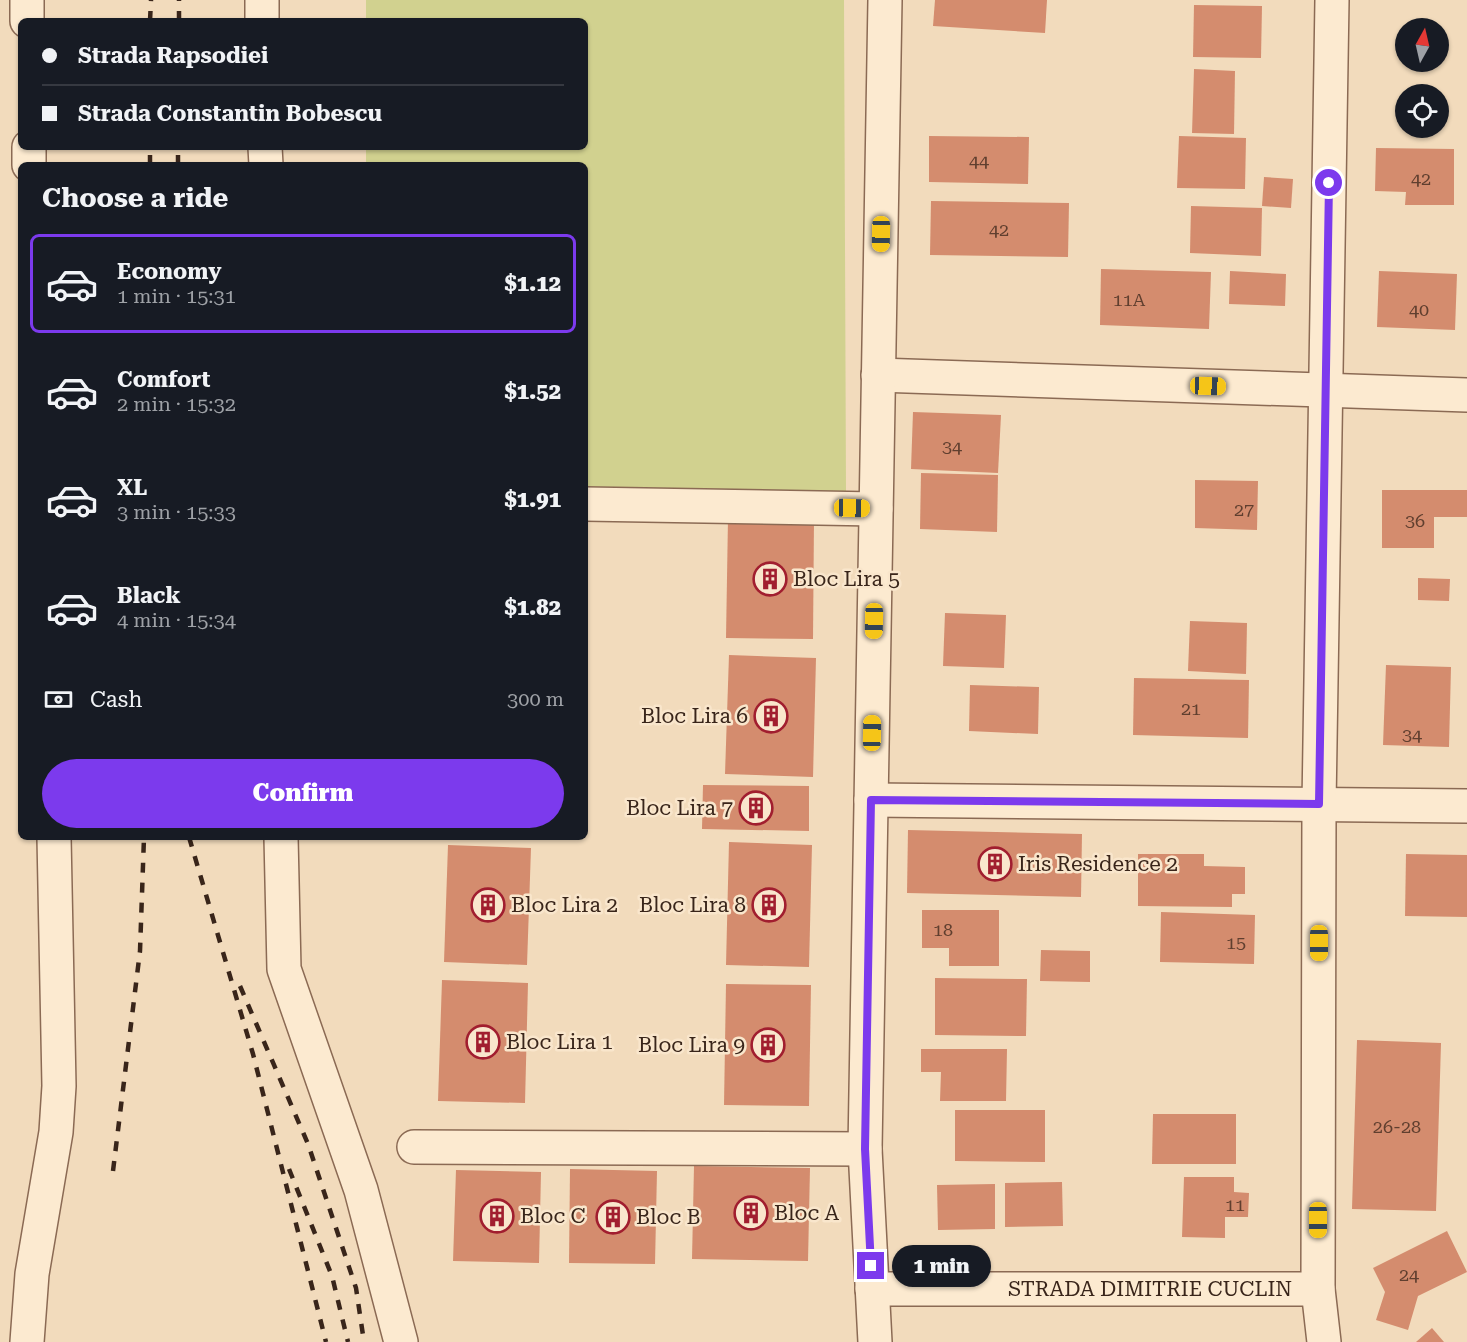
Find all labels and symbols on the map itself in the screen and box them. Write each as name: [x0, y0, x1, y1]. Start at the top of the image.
north arrow: [1395, 18, 1449, 72]
house number: 44: [969, 150, 989, 171]
house number: 42: [1411, 168, 1431, 189]
route start: [1315, 169, 1342, 196]
car: [872, 216, 890, 252]
house number: 42: [989, 219, 1009, 240]
house number: 11A: [1113, 289, 1146, 310]
house number: 40: [1409, 299, 1429, 320]
car: [1190, 376, 1226, 396]
house number: 34: [942, 436, 962, 457]
car: [834, 499, 870, 517]
house number: 27: [1234, 499, 1254, 520]
house number: 36: [1405, 510, 1425, 531]
building icon: Bloc Lira 5: [752, 561, 788, 597]
place label: Bloc Lira 5: [793, 567, 900, 591]
car: [865, 603, 883, 639]
building icon: Bloc Lira 6: [753, 698, 789, 734]
house number: 21: [1181, 698, 1201, 719]
place label: Bloc Lira 6: [641, 704, 748, 728]
car: [863, 715, 881, 751]
house number: 34: [1402, 724, 1422, 745]
building icon: Bloc Lira 7: [738, 790, 774, 826]
place label: Bloc Lira 7: [626, 796, 733, 820]
building icon: Iris Residence 2: [977, 846, 1013, 882]
place label: Iris Residence 2: [1018, 852, 1178, 876]
building icon: Bloc Lira 2: [470, 887, 506, 923]
building icon: Bloc Lira 8: [751, 887, 787, 923]
place label: Bloc Lira 2: [511, 893, 618, 917]
place label: Bloc Lira 8: [639, 893, 746, 917]
house number: 18: [933, 919, 953, 940]
car: [1310, 925, 1328, 961]
house number: 15: [1226, 932, 1246, 953]
building icon: Bloc Lira 1: [465, 1024, 501, 1060]
building icon: Bloc Lira 9: [750, 1027, 786, 1063]
place label: Bloc Lira 1: [506, 1030, 613, 1054]
place label: Bloc Lira 9: [638, 1033, 745, 1057]
house number: 26-28: [1373, 1116, 1421, 1137]
house number: 11: [1225, 1194, 1245, 1215]
building icon: Bloc A: [733, 1195, 769, 1231]
building icon: Bloc C: [479, 1198, 515, 1234]
building icon: Bloc B: [595, 1199, 631, 1235]
place label: Bloc A: [774, 1201, 839, 1225]
car: [1309, 1202, 1327, 1238]
place label: Bloc C: [520, 1204, 586, 1228]
place label: Bloc B: [636, 1205, 701, 1229]
callout: 1 min: [892, 1245, 991, 1287]
route end: [857, 1252, 884, 1279]
house number: 24: [1399, 1264, 1419, 1285]
street label: STRADA DIMITRIE CUCLIN: [1008, 1277, 1292, 1301]

